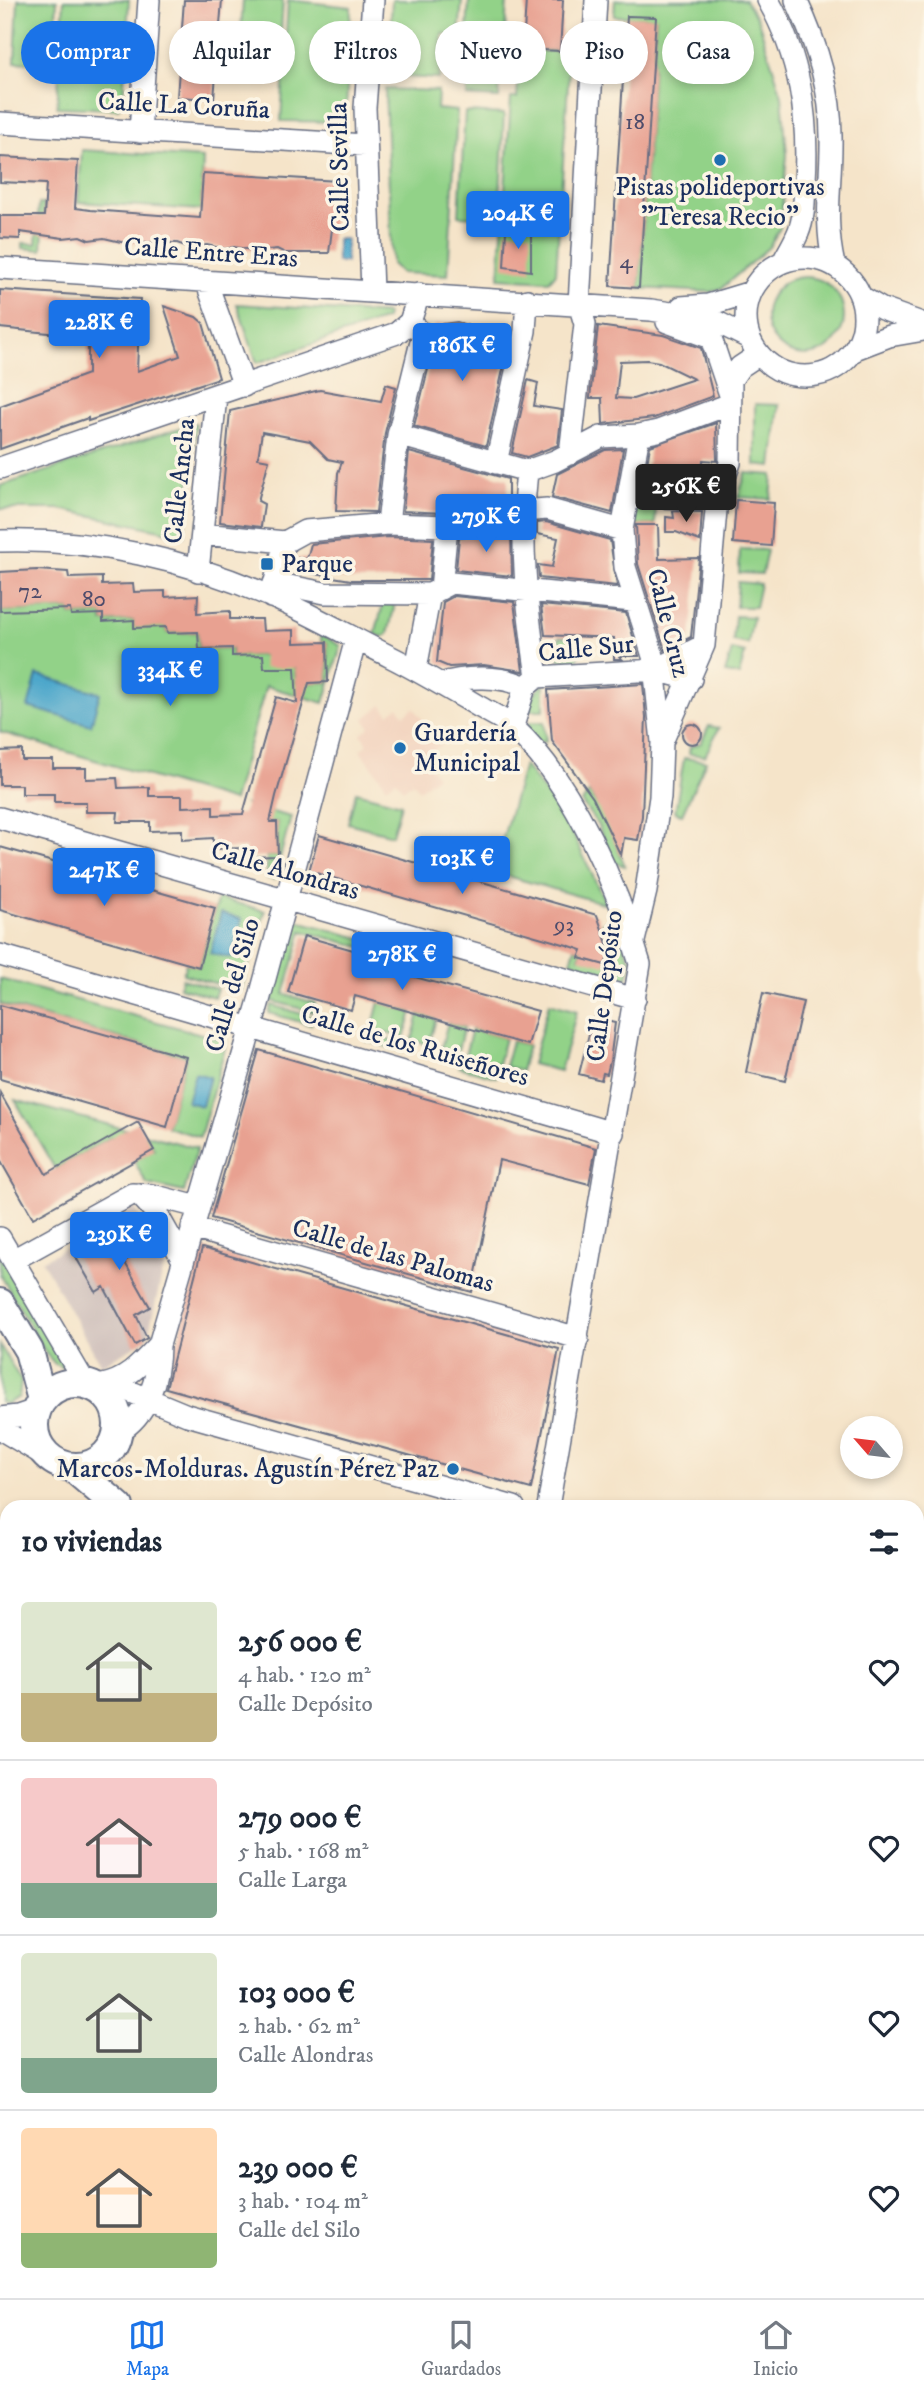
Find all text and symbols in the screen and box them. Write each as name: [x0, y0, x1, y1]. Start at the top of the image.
chip: Comprar: [21, 21, 155, 84]
chip: Alquilar: [169, 21, 295, 84]
chip: Filtros: [309, 21, 421, 84]
chip: Nuevo: [435, 21, 546, 84]
chip: Piso: [560, 21, 648, 84]
chip: Casa: [662, 21, 754, 84]
street label: Calle La Coruña: [97, 85, 271, 127]
street label: Calle Sevilla: [322, 102, 358, 232]
house number: 18: [625, 108, 645, 137]
marker: Pistas polideportivas "Teresa Recio": [712, 152, 728, 168]
place label: Pistas polideportivas "Teresa Recio": [615, 171, 825, 234]
pin: 204K €: [461, 191, 575, 251]
text: 204K €: [482, 199, 554, 228]
street label: Calle Entre Eras: [123, 230, 299, 276]
house number: 4: [619, 247, 633, 276]
pin: 228K €: [42, 300, 156, 360]
text: 228K €: [65, 308, 133, 337]
pin: 186K €: [405, 324, 519, 383]
text: 186K €: [429, 331, 495, 360]
street label: Calle Ancha: [157, 417, 203, 545]
pin: 256K €: [629, 464, 743, 524]
text: 256K €: [651, 472, 721, 501]
pin: 279K €: [429, 494, 543, 554]
text: 279K €: [452, 502, 520, 531]
place label: Parque: [281, 548, 353, 581]
marker: Parque: [259, 556, 275, 572]
street label: Calle Cruz: [639, 565, 697, 681]
house number: 72: [18, 577, 42, 606]
house number: 80: [82, 585, 106, 614]
street label: Calle Sur: [536, 628, 636, 670]
pin: 334K €: [113, 648, 227, 708]
text: 334K €: [138, 656, 202, 685]
place label: Guardería Municipal: [414, 717, 520, 780]
marker: Guardería Municipal: [392, 740, 408, 756]
street label: Calle Alondras: [207, 834, 363, 908]
pin: 103K €: [405, 836, 519, 896]
text: 103K €: [430, 844, 494, 873]
pin: 247K €: [47, 848, 161, 908]
text: 247K €: [69, 856, 139, 885]
street label: Calle Depósito: [579, 908, 631, 1064]
house number: 93: [553, 911, 574, 940]
street label: Calle del Silo: [198, 914, 268, 1056]
pin: 278K €: [345, 932, 459, 992]
text: 278K €: [368, 940, 436, 969]
street label: Calle de los Ruiseñores: [297, 998, 533, 1094]
street label: Calle de las Palomas: [288, 1211, 498, 1301]
pin: 239K €: [62, 1212, 176, 1272]
text: 239K €: [86, 1220, 152, 1249]
north arrow: [840, 1416, 903, 1479]
map controls: [840, 1416, 903, 1479]
place label: Marcos-Molduras. Agustín Pérez Paz: [56, 1453, 439, 1486]
marker: Marcos-Molduras. Agustín Pérez Paz: [445, 1461, 461, 1477]
icon: filters: [865, 1523, 903, 1561]
text: 10 viviendas: [21, 1524, 162, 1561]
text: 256 000 €: [238, 1624, 362, 1661]
icon: home: [77, 1630, 161, 1714]
icon: heart: [865, 1653, 903, 1691]
text: 4 hab. · 120 m²: [238, 1661, 371, 1690]
text: Calle Depósito: [238, 1690, 373, 1719]
text: 279 000 €: [238, 1800, 362, 1837]
icon: home: [77, 1806, 161, 1890]
icon: heart: [865, 1829, 903, 1867]
text: 5 hab. · 168 m²: [238, 1837, 369, 1866]
text: Calle Larga: [238, 1866, 347, 1895]
text: 103 000 €: [238, 1975, 355, 2012]
icon: home: [77, 1981, 161, 2065]
icon: heart: [865, 2004, 903, 2042]
text: 2 hab. · 62 m²: [238, 2012, 360, 2041]
text: Calle Alondras: [238, 2041, 373, 2070]
text: 239 000 €: [238, 2150, 358, 2187]
icon: home: [77, 2156, 161, 2240]
icon: heart: [865, 2179, 903, 2217]
text: 3 hab. · 104 m²: [238, 2187, 368, 2216]
text: Calle del Silo: [238, 2216, 360, 2245]
tab: Mapa: [126, 2316, 169, 2381]
tab: Guardados: [421, 2316, 501, 2381]
tab: Inicio: [753, 2316, 798, 2381]

